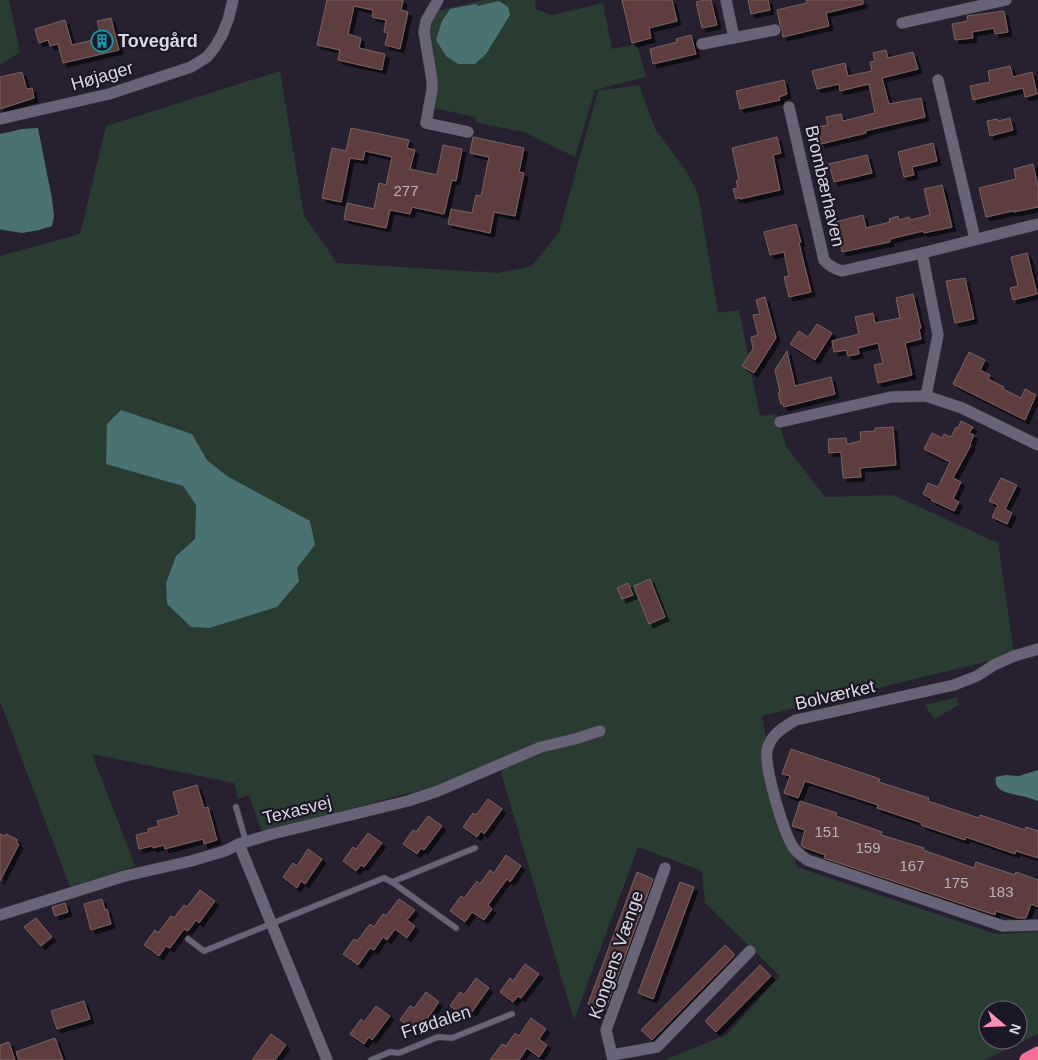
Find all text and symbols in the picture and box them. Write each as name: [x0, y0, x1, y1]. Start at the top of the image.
building icon: Tovegård: [90, 29, 114, 53]
place label: Tovegård: [118, 31, 198, 51]
street label: Højager: [68, 58, 136, 94]
street label: Brombærhaven: [801, 123, 849, 249]
house number: 277: [393, 182, 419, 199]
street label: Bolværket: [793, 676, 877, 714]
street label: Texasvej: [261, 792, 333, 828]
house number: 151: [814, 823, 840, 840]
house number: 159: [855, 839, 881, 856]
house number: 167: [899, 857, 925, 874]
house number: 175: [943, 874, 969, 891]
house number: 183: [988, 883, 1014, 900]
street label: Kongens Vænge: [585, 888, 647, 1022]
north arrow: [978, 1000, 1028, 1050]
street label: Frødalen: [399, 1001, 473, 1043]
text: N: [1006, 1022, 1025, 1037]

